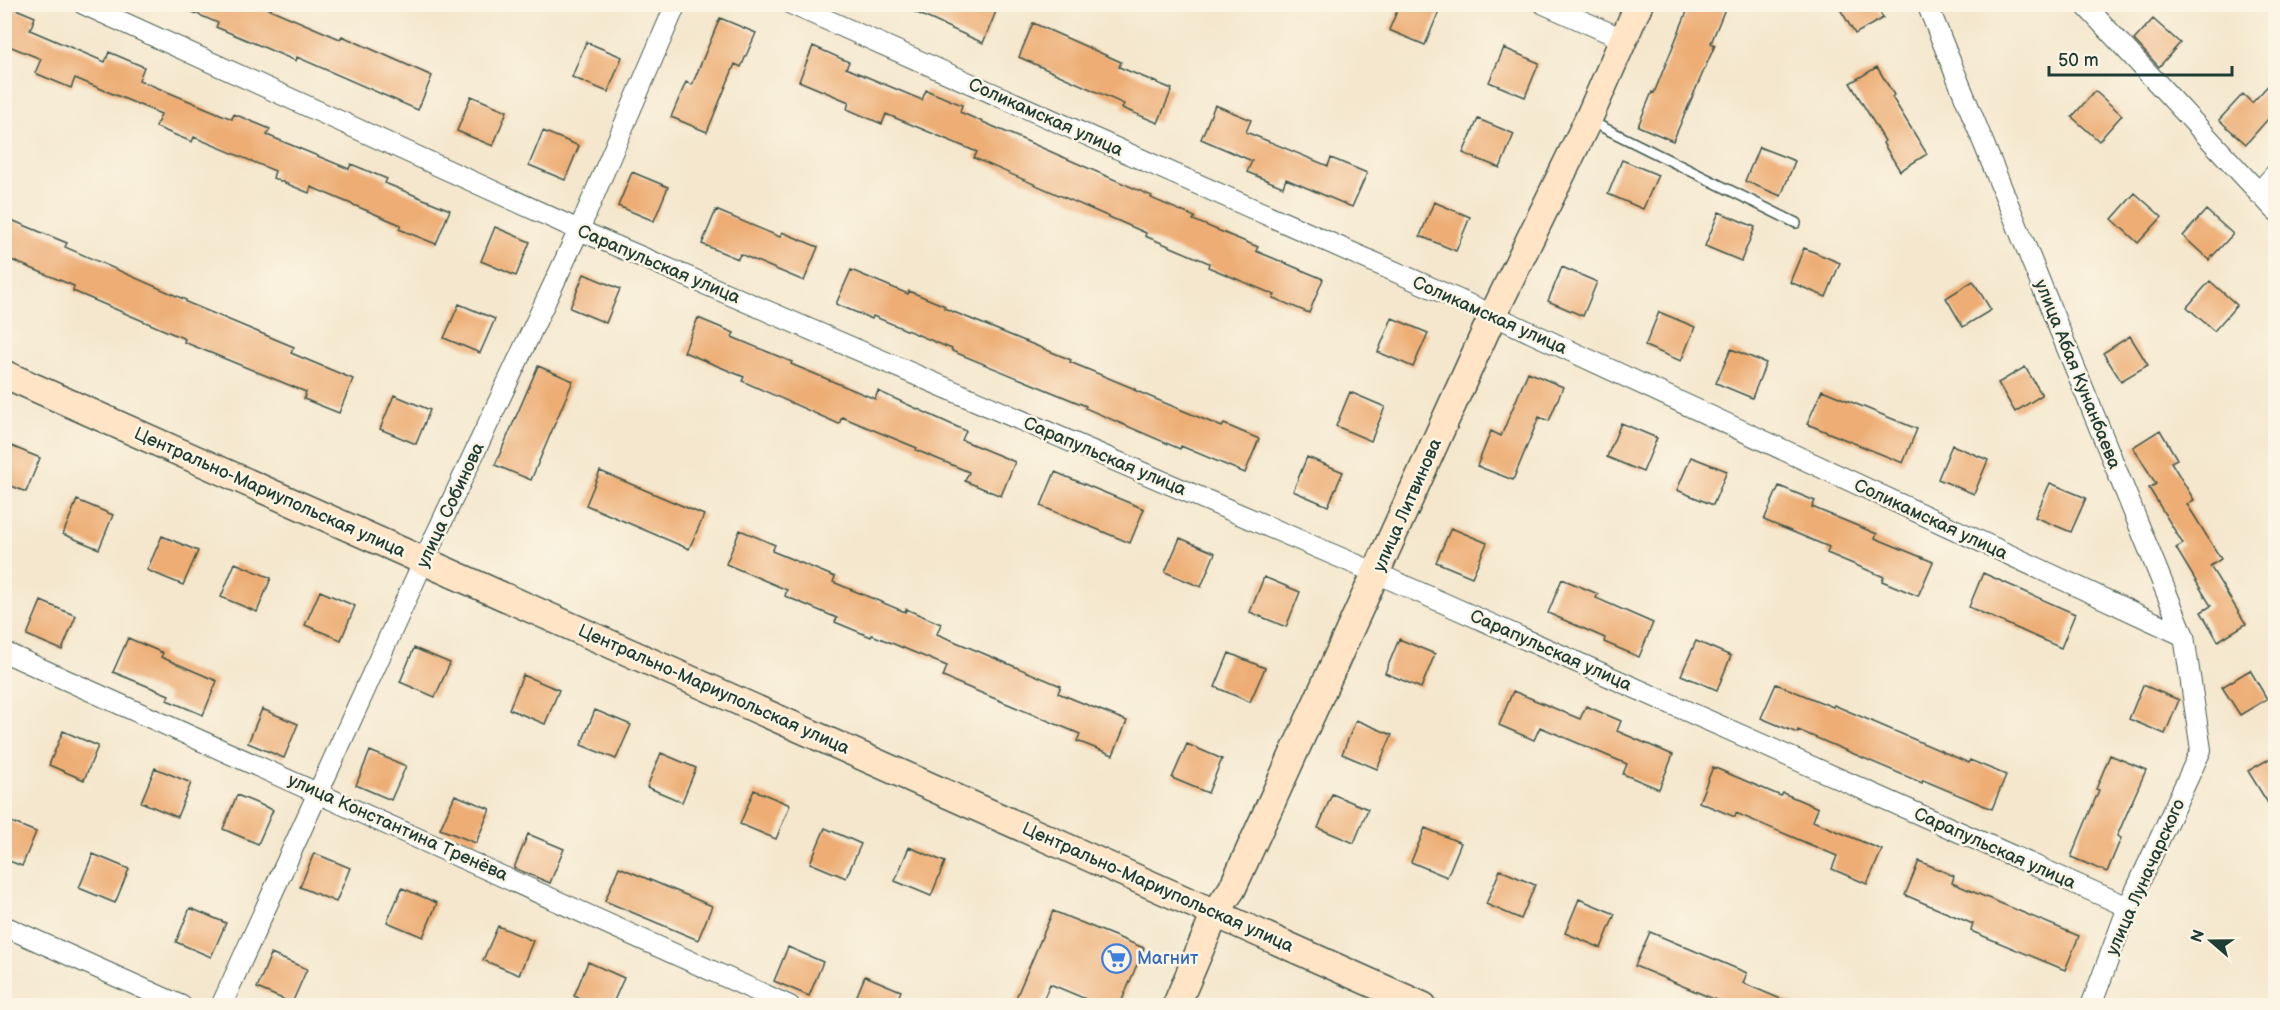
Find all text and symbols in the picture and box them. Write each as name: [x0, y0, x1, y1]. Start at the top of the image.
scale bar: [2049, 39, 2232, 77]
text: 50 m: [2058, 50, 2099, 71]
street label: Соликамская улица: [965, 74, 1127, 161]
street label: Сарапульская улица: [574, 221, 744, 308]
street label: Соликамская улица: [1409, 272, 1571, 359]
street label: улица Абая Кунанбаева: [2030, 276, 2125, 472]
street label: Сарапульская улица: [1020, 413, 1190, 500]
street label: Центрально-Мариупольская улица: [131, 423, 409, 562]
street label: улица Литвинова: [1369, 435, 1446, 575]
street label: улица Собинова: [412, 439, 489, 571]
street label: Соликамская улица: [1851, 475, 2011, 564]
street label: Сарапульская улица: [1467, 605, 1635, 696]
street label: Центрально-Мариупольская улица: [575, 620, 853, 759]
street label: улица Константина Тренёва: [285, 769, 511, 886]
street label: улица Луначарского: [2102, 796, 2189, 959]
street label: Сарапульская улица: [1911, 803, 2079, 894]
street label: Центрально-Мариупольская улица: [1019, 818, 1297, 957]
north arrow: [2181, 911, 2241, 971]
text: N: [2187, 927, 2209, 945]
supermarket icon: Магнит: [1100, 942, 1132, 974]
place label: Магнит: [1137, 948, 1199, 969]

